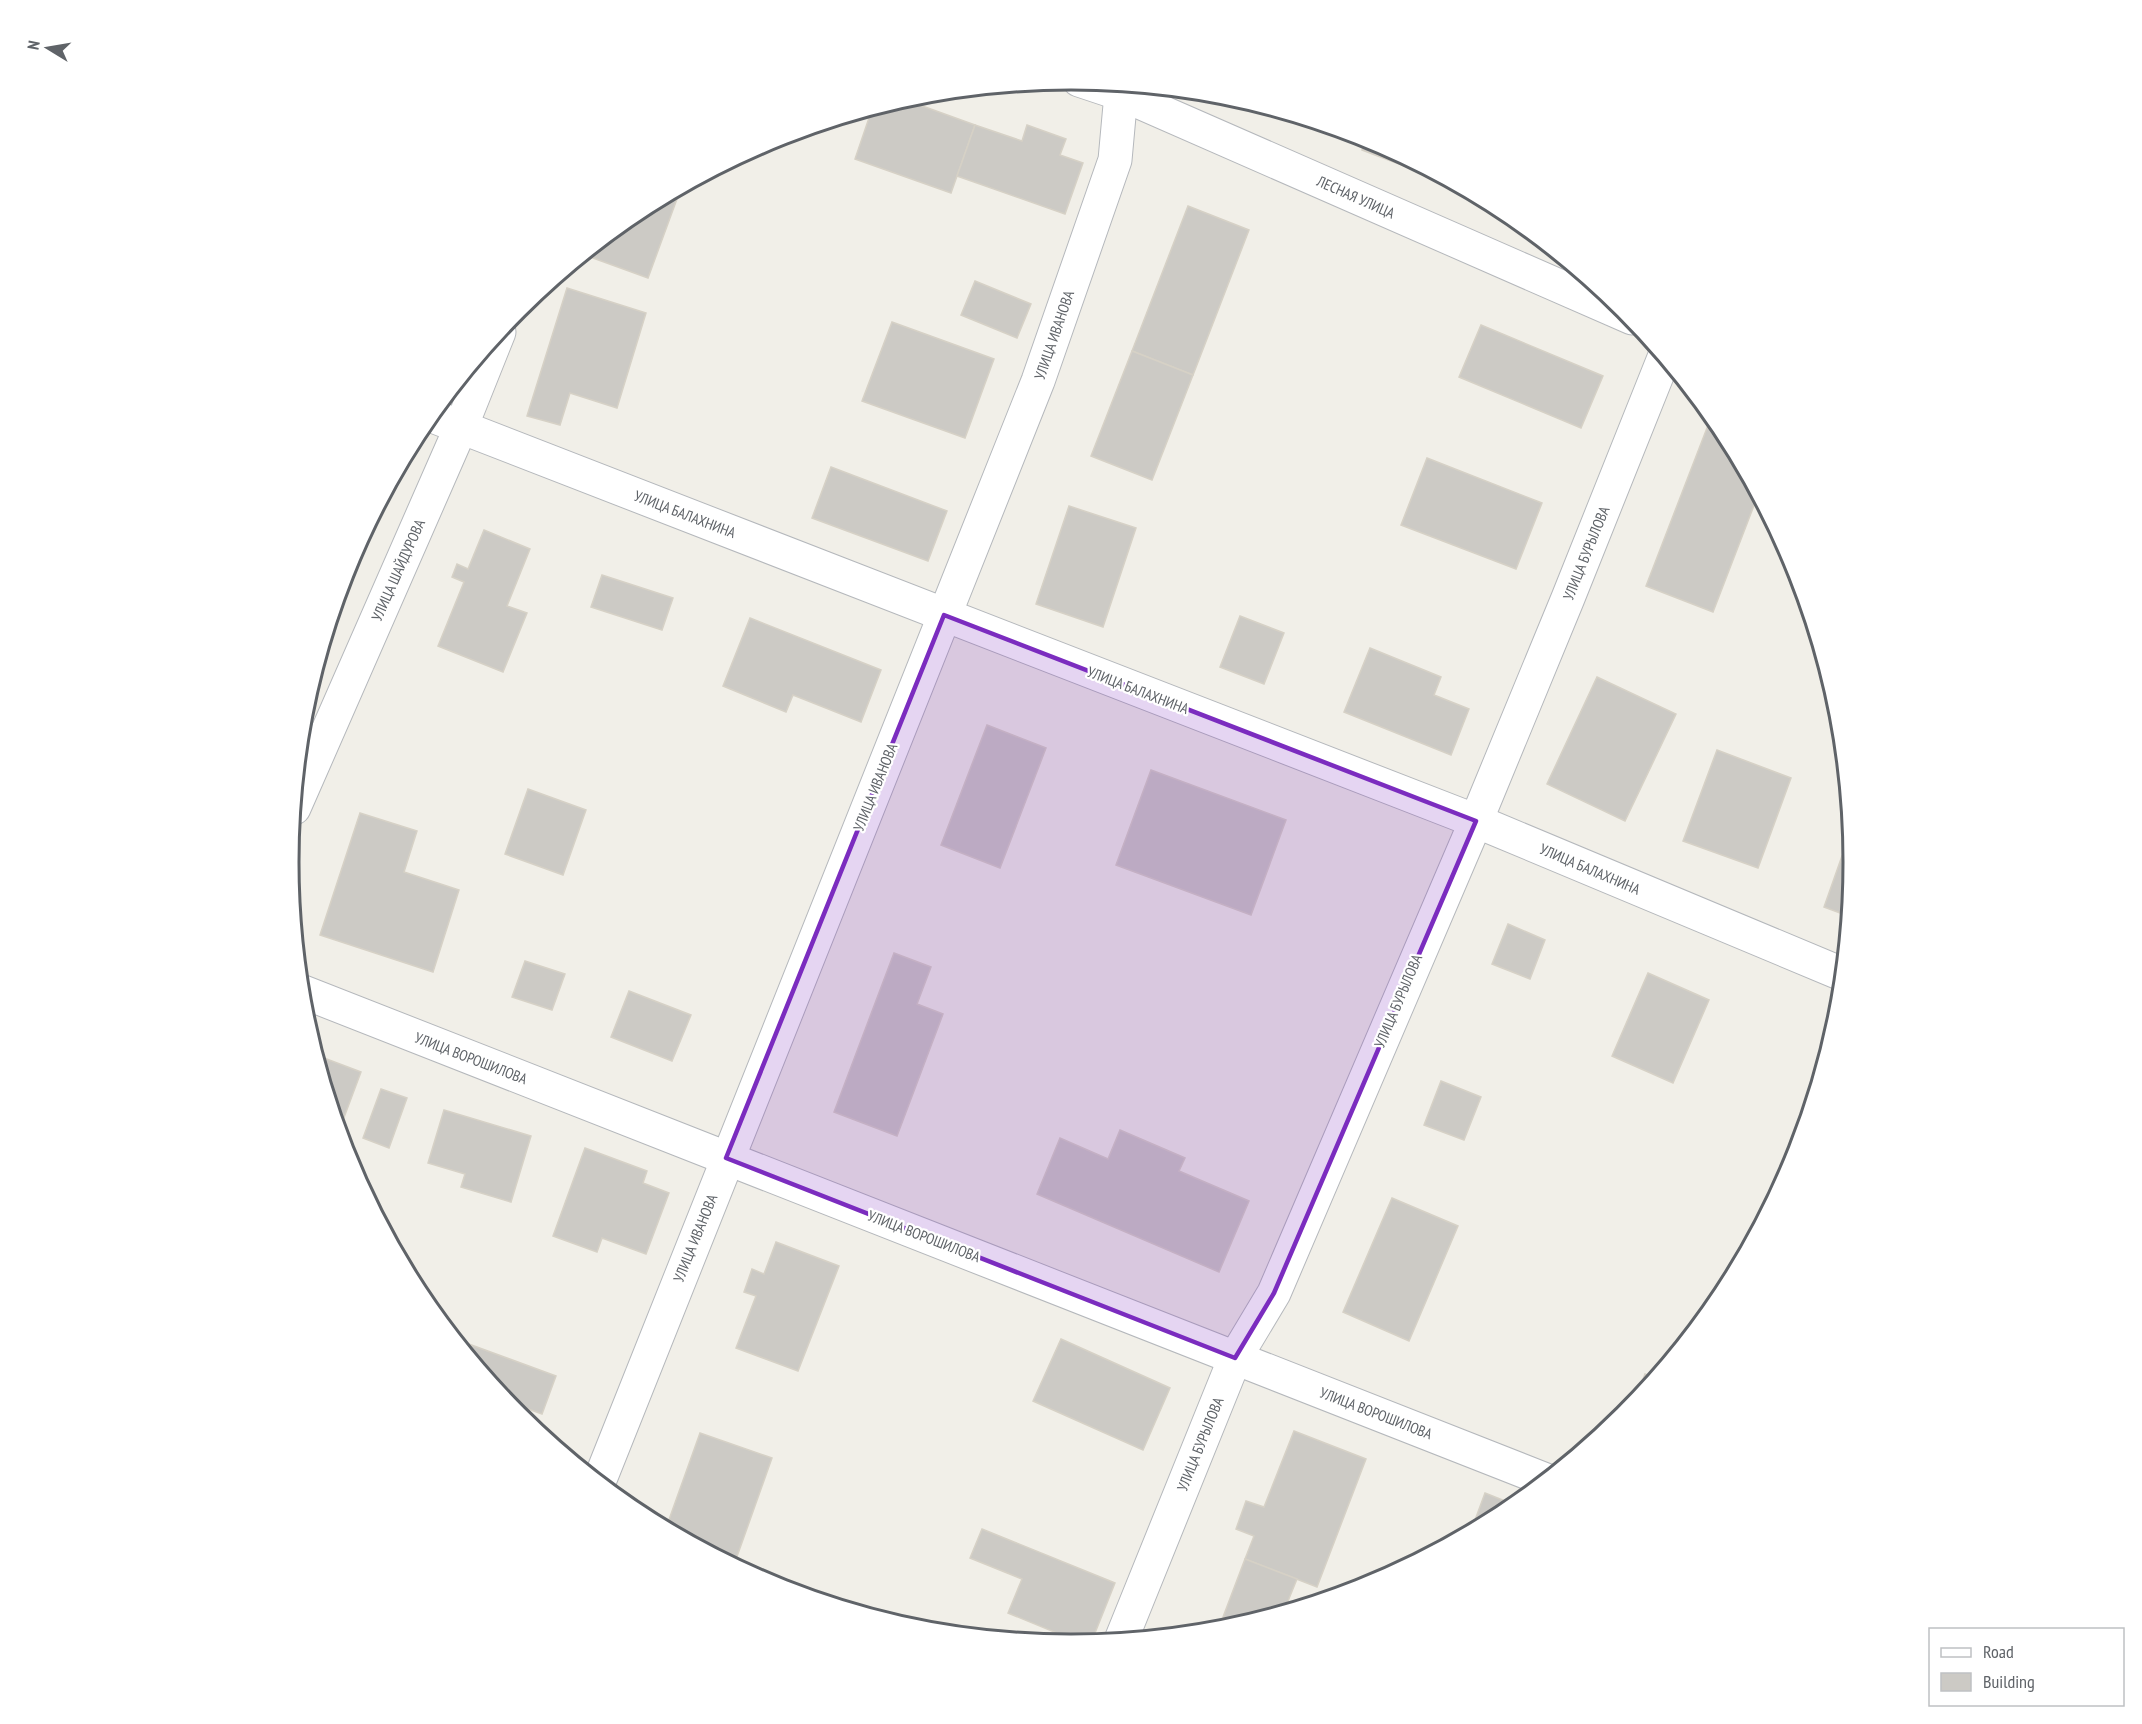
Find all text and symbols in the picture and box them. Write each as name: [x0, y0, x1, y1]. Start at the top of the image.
north arrow: [18, 18, 78, 78]
text: N: [23, 39, 44, 51]
street label: ЛЕСНАЯ УЛИЦА: [1313, 171, 1399, 223]
street label: УЛИЦА ИВАНОВА: [1030, 287, 1078, 382]
street label: УЛИЦА БАЛАХНИНА: [632, 486, 739, 542]
street label: УЛИЦА БУРЫЛОВА: [1559, 502, 1614, 603]
street label: УЛИЦА ШАЙДУРОВА: [367, 515, 429, 624]
street label: УЛИЦА БАЛАХНИНА: [1085, 662, 1192, 718]
street label: УЛИЦА ИВАНОВА: [849, 739, 902, 834]
street label: УЛИЦА БАЛАХНИНА: [1537, 839, 1644, 899]
street label: УЛИЦА БУРЫЛОВА: [1370, 951, 1427, 1051]
street label: УЛИЦА ВОРОШИЛОВА: [412, 1028, 531, 1089]
street label: УЛИЦА ИВАНОВА: [669, 1190, 722, 1285]
street label: УЛИЦА ВОРОШИЛОВА: [865, 1206, 984, 1267]
street label: УЛИЦА ВОРОШИЛОВА: [1317, 1383, 1436, 1444]
street label: УЛИЦА БУРЫЛОВА: [1173, 1393, 1228, 1494]
legend: [1929, 1628, 2124, 1706]
text: Road: [1983, 1640, 2014, 1663]
text: Building: [1983, 1670, 2035, 1693]

